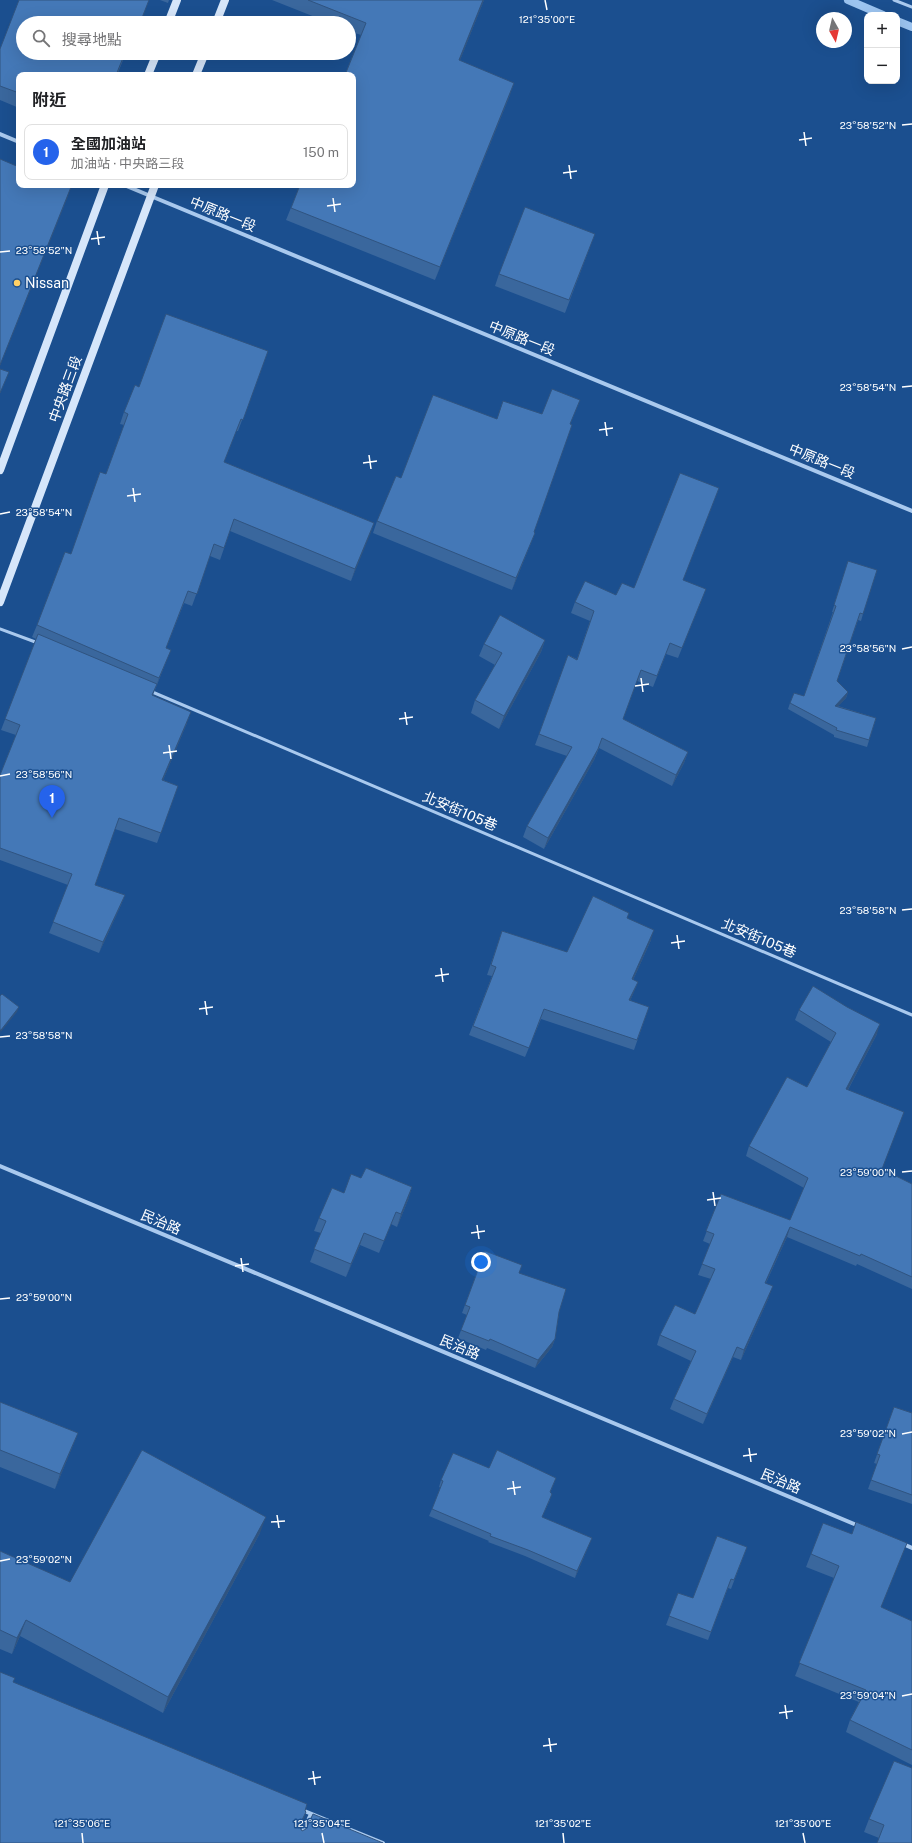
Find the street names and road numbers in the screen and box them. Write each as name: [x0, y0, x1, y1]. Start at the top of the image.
street label: 中原路一段: [188, 193, 258, 235]
street label: 中原路一段: [487, 317, 557, 359]
street label: 中央路三段: [46, 353, 84, 425]
street label: 中原路一段: [787, 440, 857, 482]
street label: 北安街105巷: [420, 788, 500, 834]
street label: 北安街105巷: [719, 915, 799, 961]
street label: 民治路: [139, 1206, 183, 1238]
street label: 民治路: [438, 1331, 482, 1363]
street label: 民治路: [759, 1465, 803, 1497]

